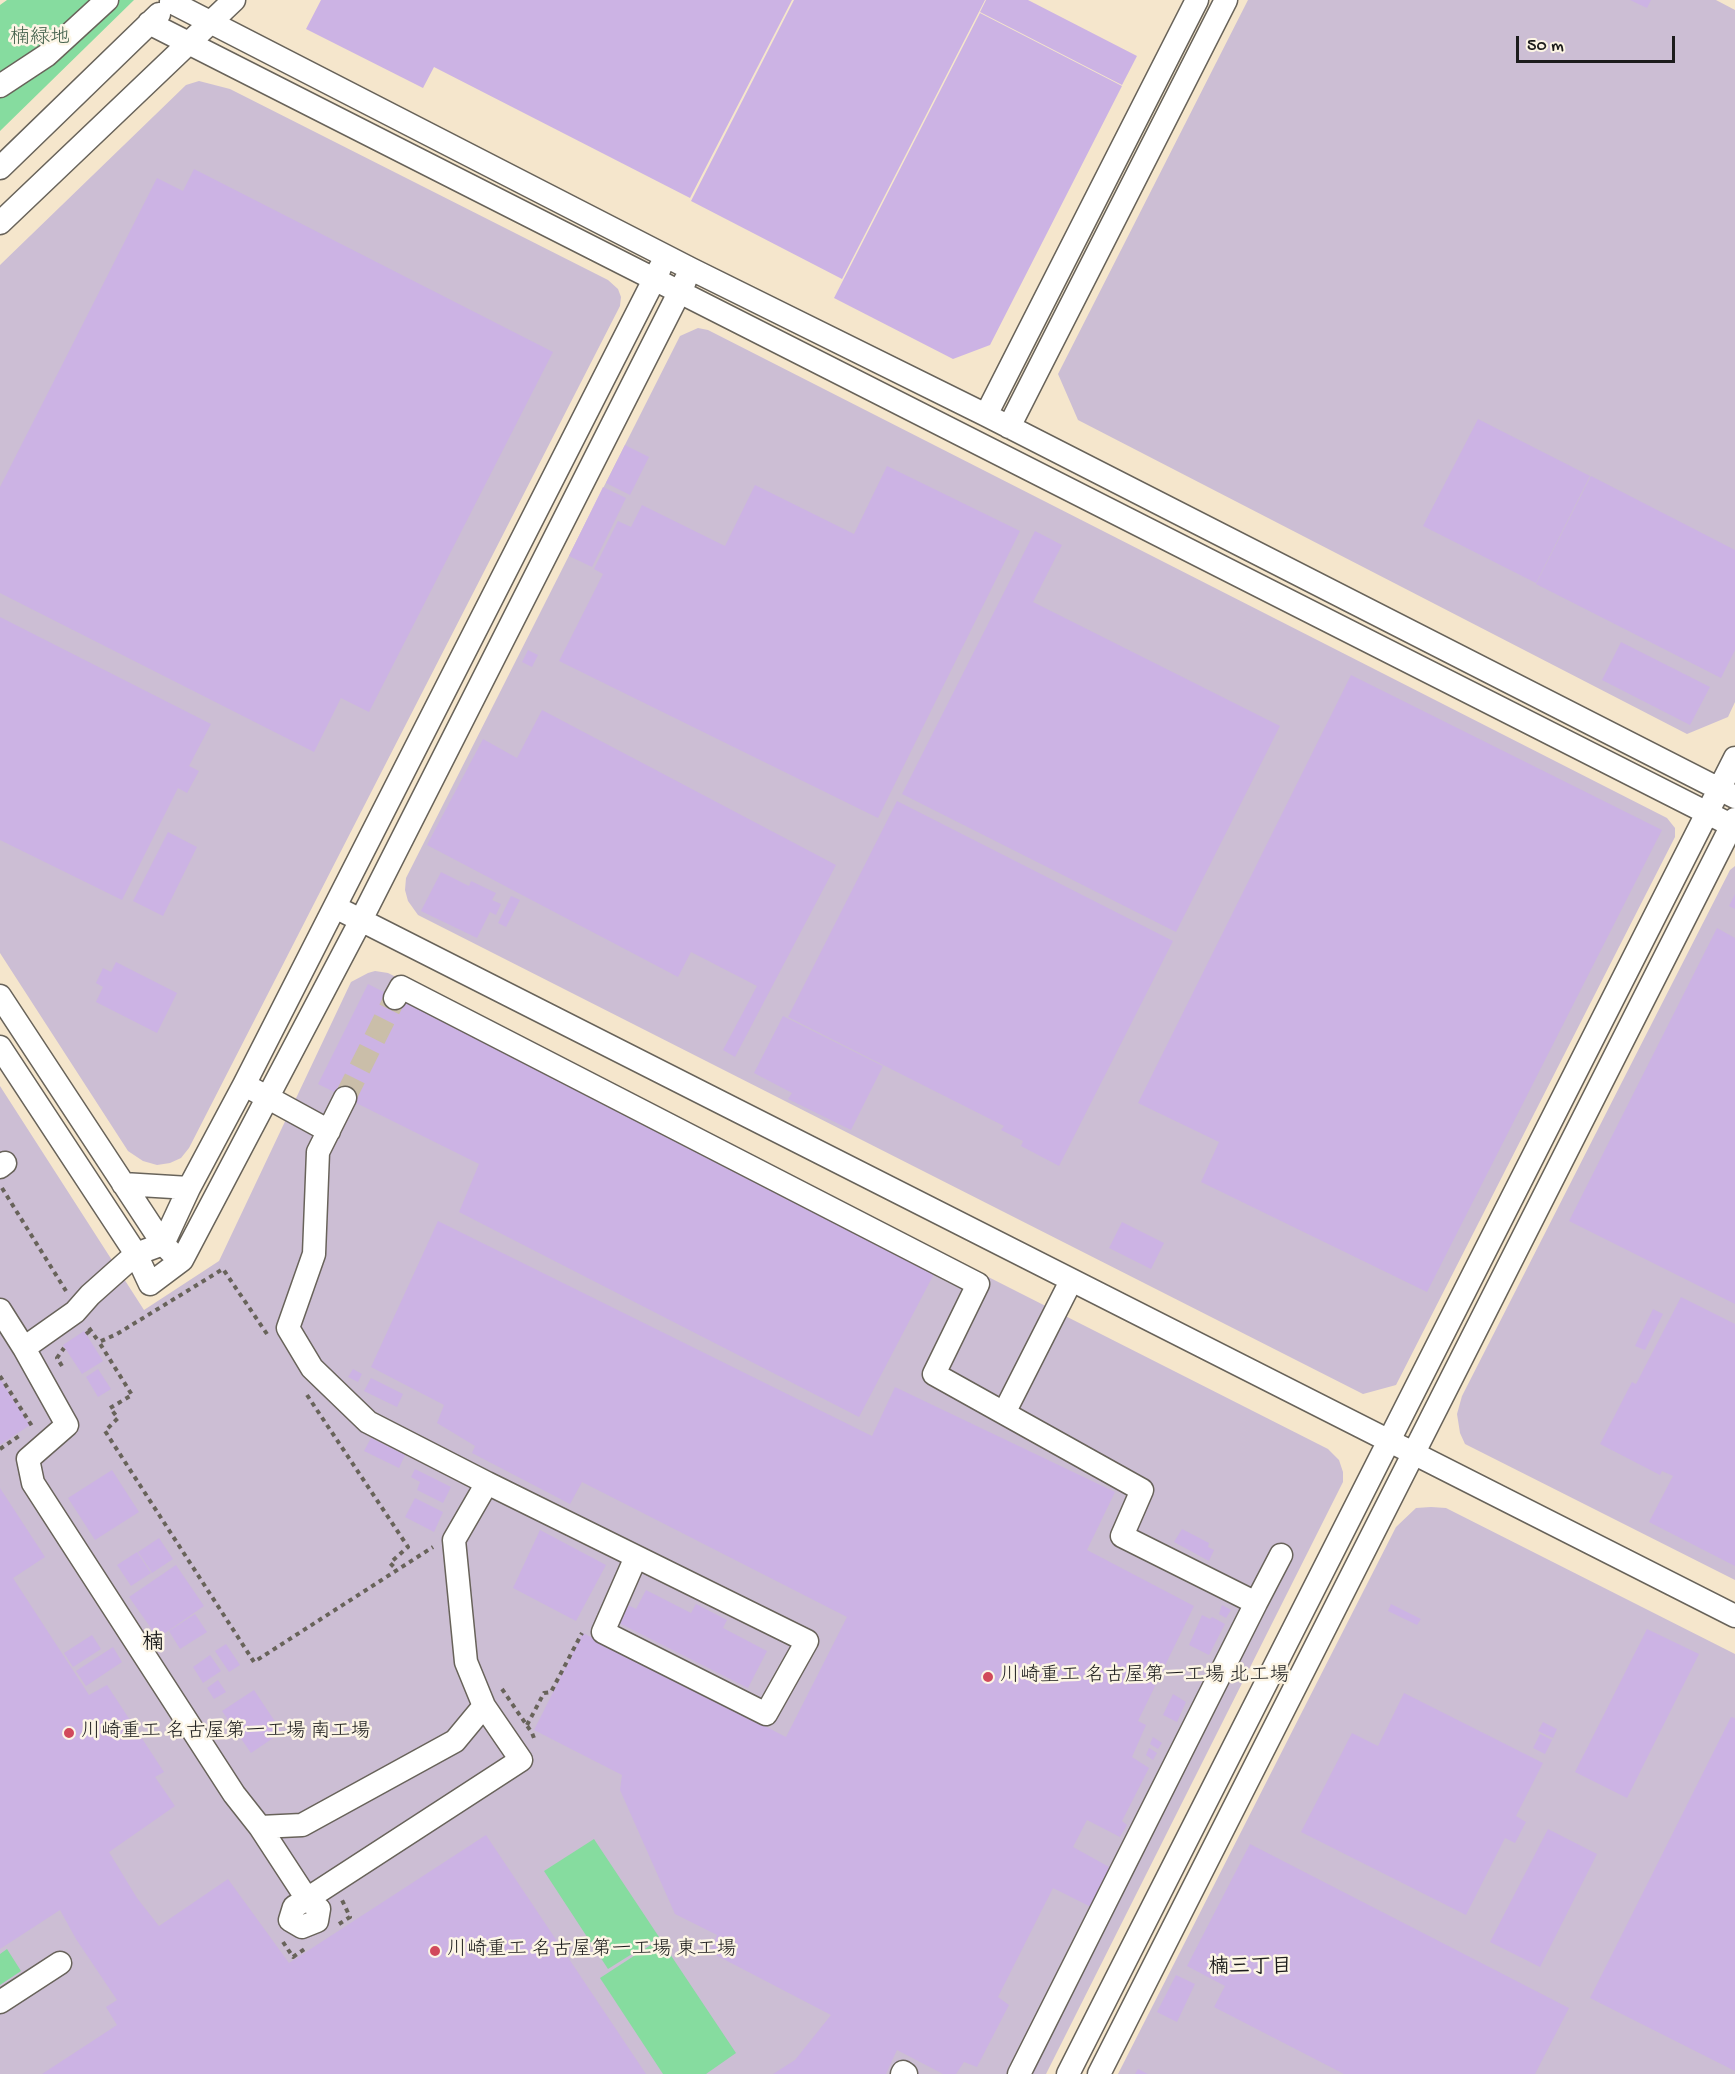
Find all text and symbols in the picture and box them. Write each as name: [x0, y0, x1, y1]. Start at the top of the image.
scale bar: [1519, 24, 1678, 62]
park label: 楠緑地: [10, 27, 70, 51]
text: 50 m: [1527, 36, 1564, 57]
district label: 楠: [142, 1632, 164, 1658]
place label: 川崎重工 名古屋第一工場 北工場: [1000, 1665, 1289, 1689]
marker: 川崎重工 名古屋第一工場 北工場: [981, 1670, 995, 1684]
place label: 川崎重工 名古屋第一工場 南工場: [81, 1721, 370, 1745]
marker: 川崎重工 名古屋第一工場 南工場: [62, 1726, 76, 1740]
place label: 川崎重工 名古屋第一工場 東工場: [447, 1939, 736, 1963]
marker: 川崎重工 名古屋第一工場 東工場: [428, 1944, 442, 1958]
district label: 楠三丁目: [1208, 1956, 1292, 1982]

